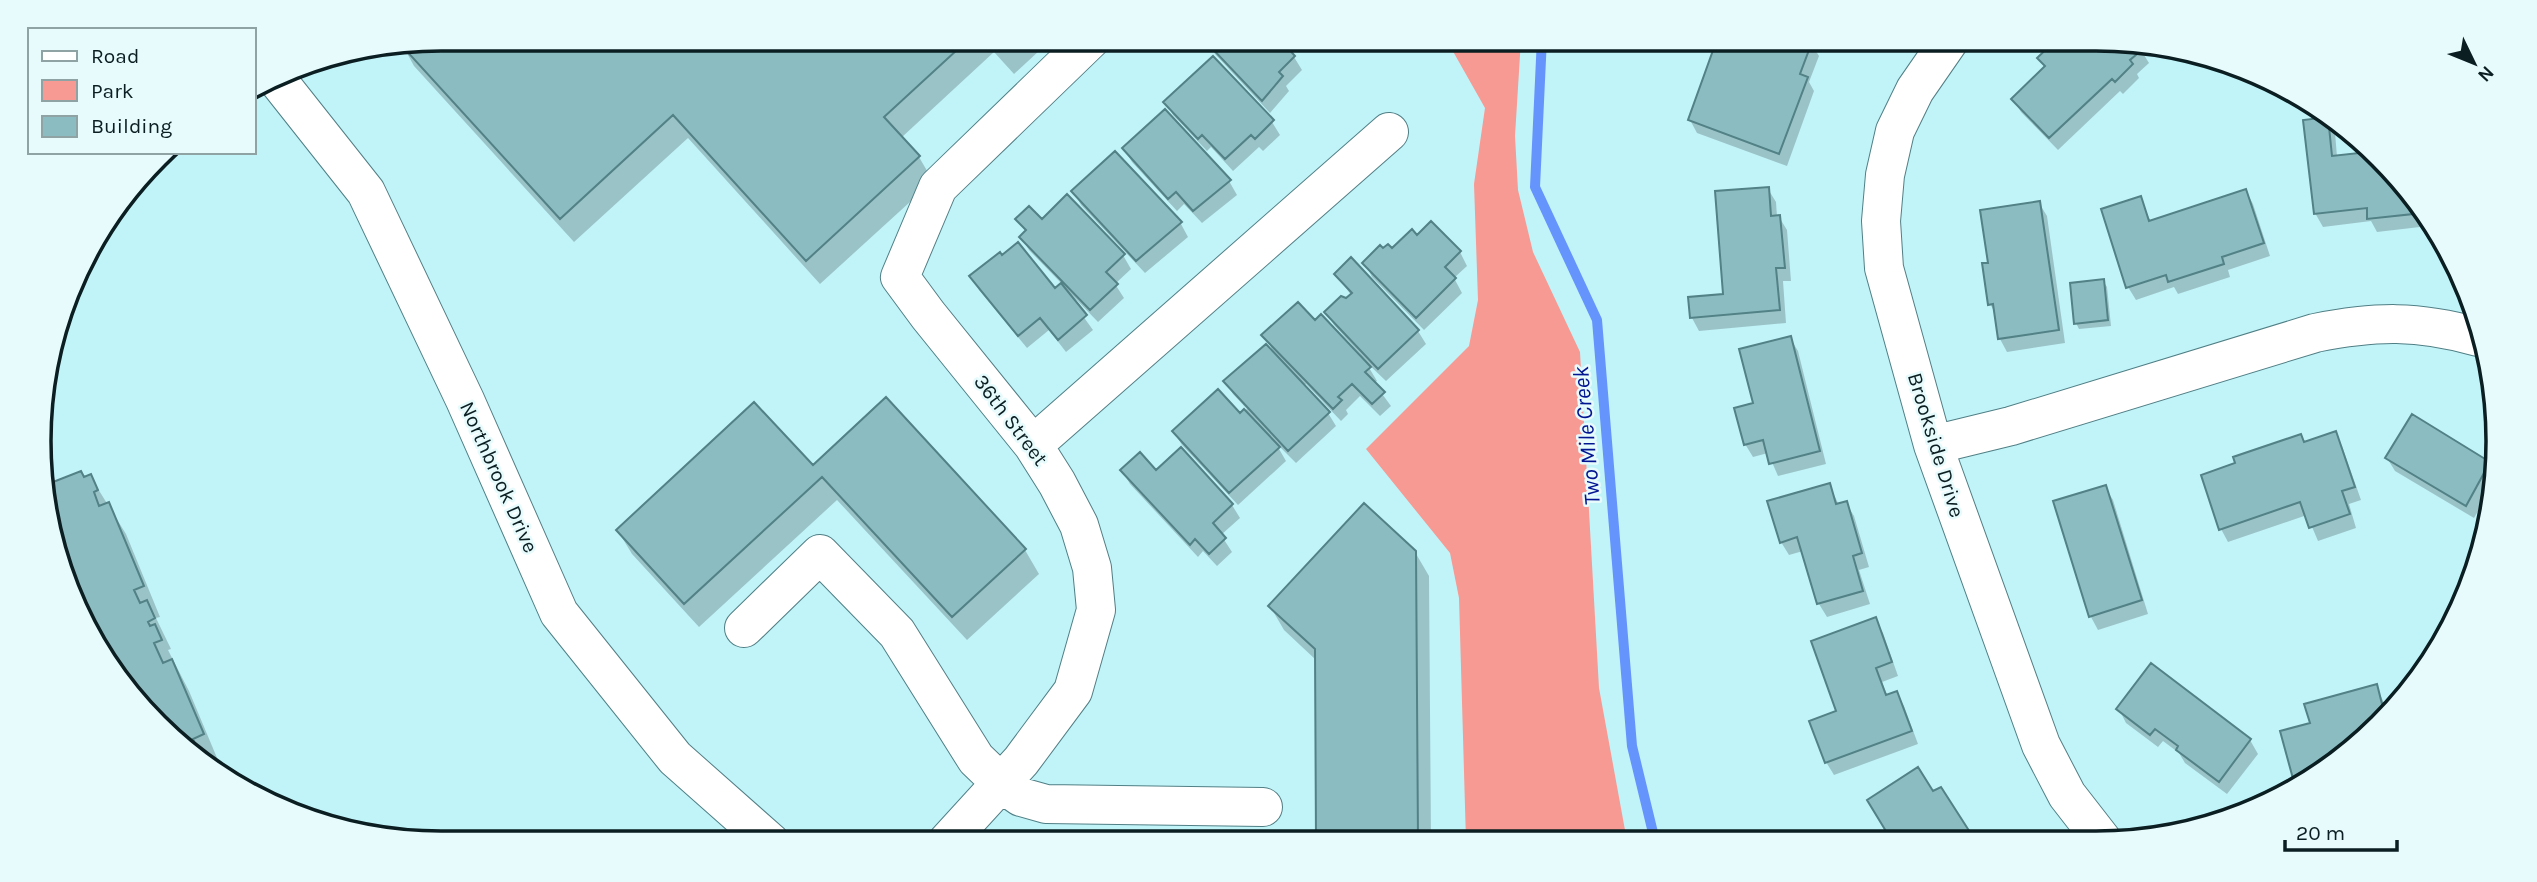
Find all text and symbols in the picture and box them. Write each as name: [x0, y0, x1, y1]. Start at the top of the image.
legend: [28, 28, 256, 154]
north arrow: [2439, 28, 2509, 98]
text: Road: [91, 44, 139, 68]
text: N: [2473, 61, 2498, 86]
text: Park: [91, 79, 134, 103]
text: Building: [91, 114, 172, 138]
water label: Two Mile Creek: [1567, 365, 1606, 507]
street label: 36th Street: [969, 370, 1053, 470]
street label: Brookside Drive: [1903, 370, 1969, 520]
street label: Northbrook Drive: [455, 398, 543, 556]
scale bar: [2285, 808, 2397, 852]
text: 20 m: [2296, 821, 2345, 845]

